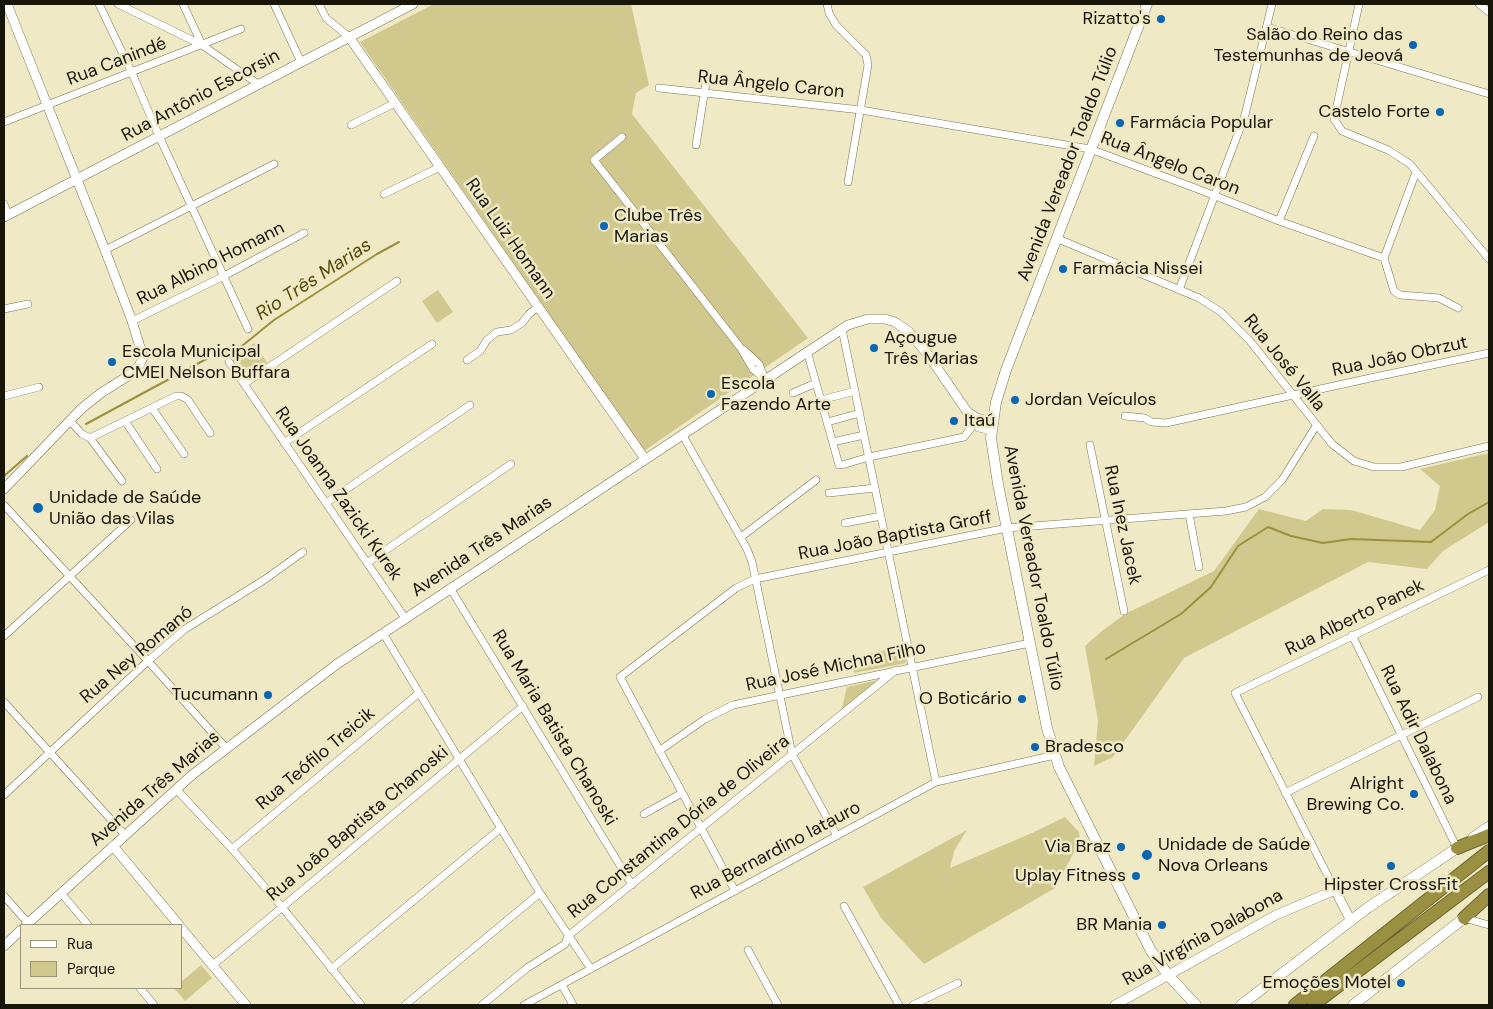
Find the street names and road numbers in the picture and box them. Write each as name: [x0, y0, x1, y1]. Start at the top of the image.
street label: Rua Canindé: [64, 33, 170, 91]
street label: Avenida Vereador Toaldo Túlio: [1013, 43, 1123, 285]
street label: Rua Antônio Escorsin: [118, 45, 284, 147]
street label: Rua Ângelo Caron: [697, 67, 845, 103]
street label: Rua Ângelo Caron: [1097, 128, 1243, 200]
street label: Rua Luiz Homann: [460, 175, 560, 303]
street label: Rua Albino Homann: [134, 218, 288, 310]
street label: Rua José Valla: [1238, 310, 1330, 416]
street label: Rua João Obrzut: [1330, 332, 1470, 382]
street label: Rua Joanna Zazicki Kurek: [270, 403, 406, 585]
street label: Avenida Vereador Toaldo Túlio: [999, 443, 1067, 693]
street label: Rua Inez Jacek: [1099, 463, 1145, 587]
street label: Avenida Três Marias: [408, 492, 556, 602]
street label: Rua João Baptista Groff: [796, 507, 994, 565]
street label: Rua Alberto Panek: [1282, 575, 1428, 661]
street label: Rua Ney Romanó: [76, 602, 198, 708]
street label: Rua Maria Batista Chanoski: [487, 626, 621, 830]
street label: Rua José Michna Filho: [744, 637, 928, 697]
street label: Rua Adir Dalabona: [1375, 662, 1461, 808]
street label: Rua Teófilo Treicik: [252, 703, 380, 815]
street label: Avenida Três Marias: [86, 727, 224, 851]
street label: Rua Constantina Dória de Oliveira: [564, 731, 794, 923]
street label: Rua João Baptista Chanoski: [263, 742, 453, 906]
street label: Rua Bernardino Iatauro: [687, 797, 865, 905]
street label: Rua Virgínia Dalabona: [1119, 885, 1287, 991]

